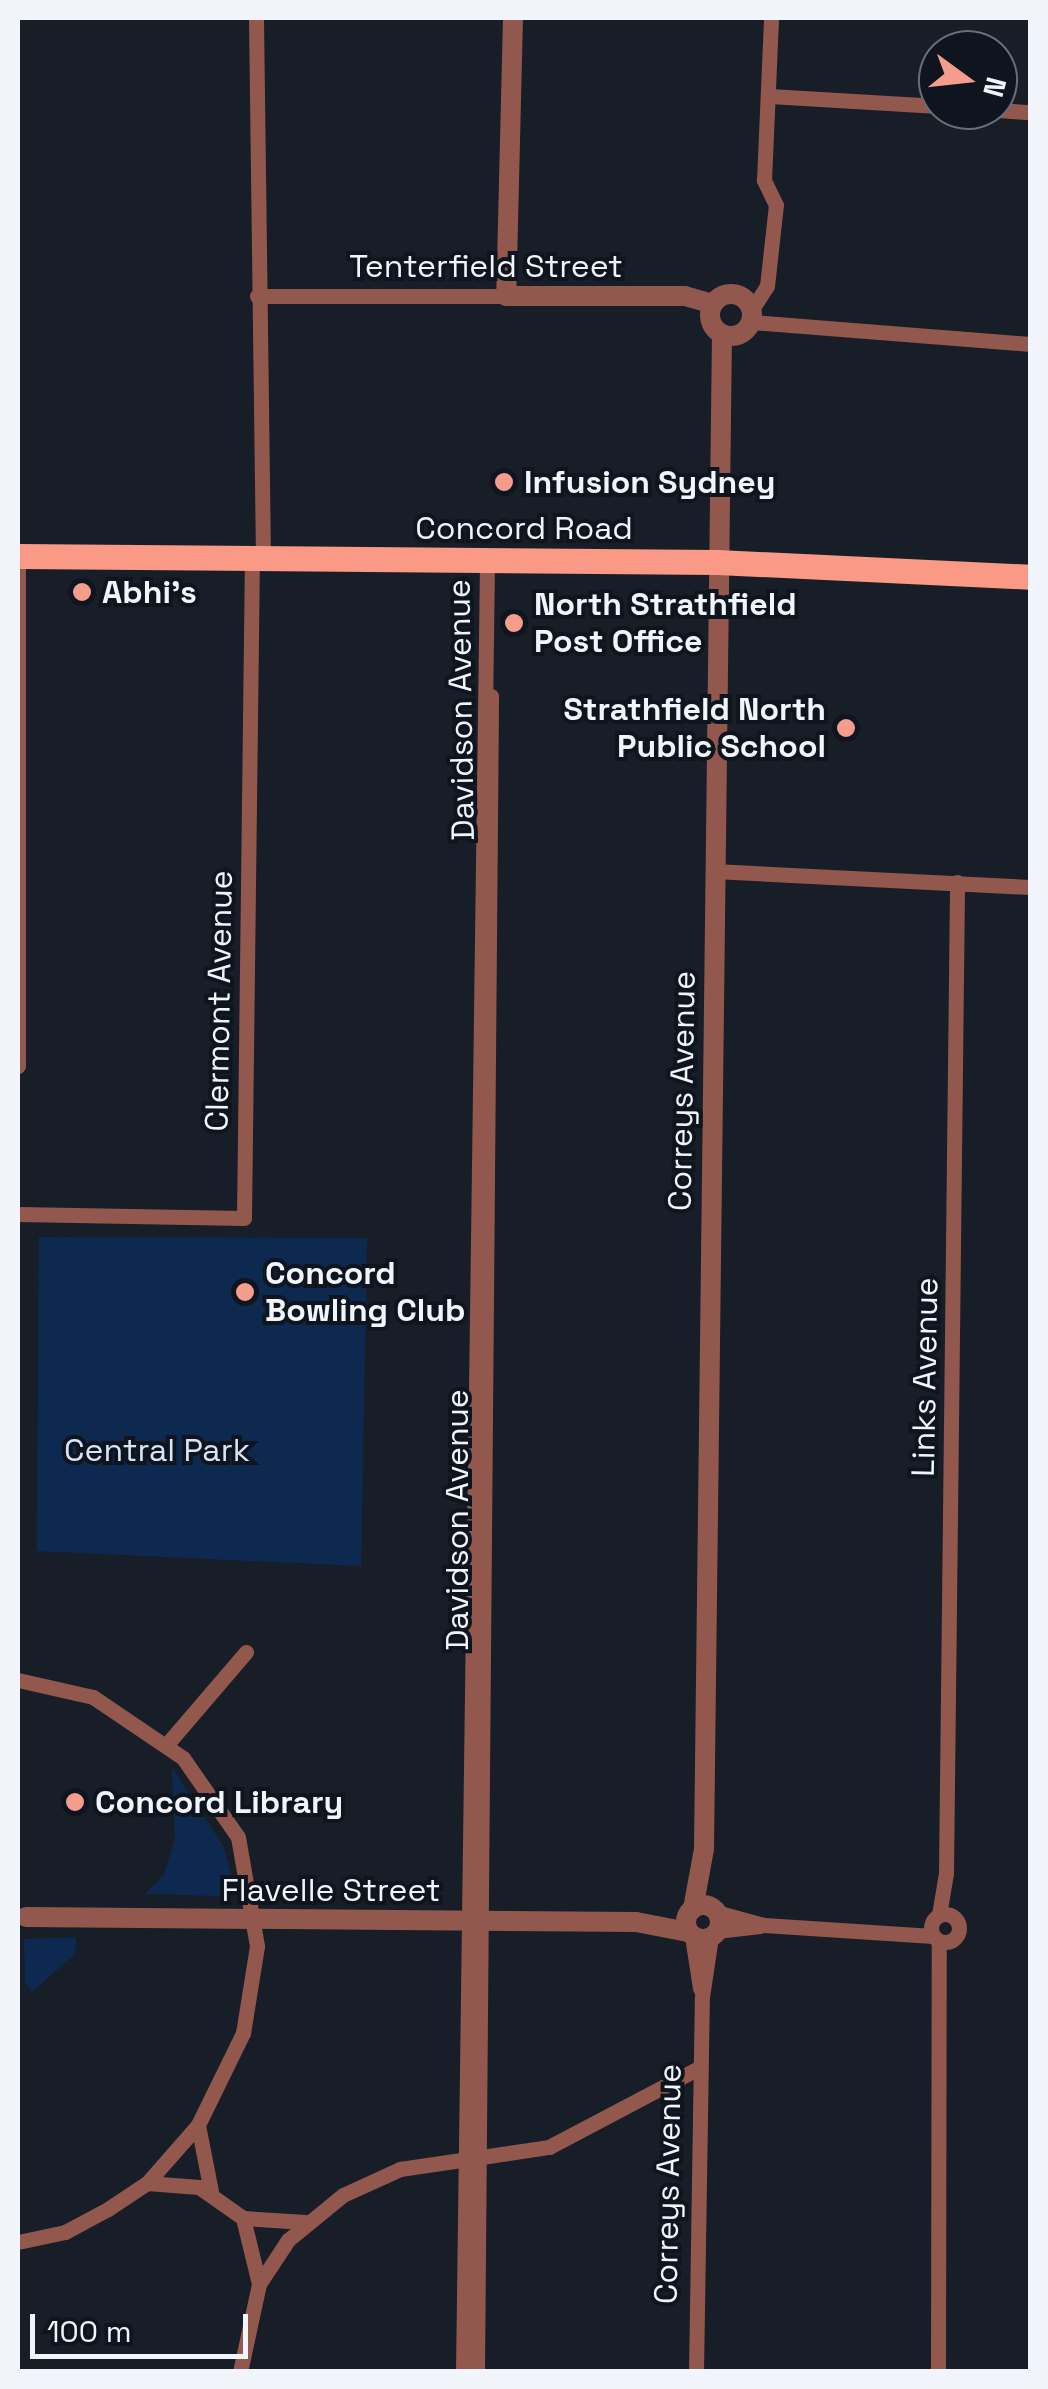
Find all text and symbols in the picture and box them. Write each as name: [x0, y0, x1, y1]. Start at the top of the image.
north arrow: [918, 30, 1018, 130]
text: N: [975, 74, 1015, 101]
street label: Tenterfield Street: [349, 247, 623, 285]
place label: Infusion Sydney: [524, 463, 775, 501]
marker: Infusion Sydney: [493, 471, 515, 493]
street label: Concord Road: [415, 509, 633, 547]
place label: Abhi's: [102, 573, 197, 611]
street label: Davidson Avenue: [440, 579, 482, 841]
marker: Abhi's: [71, 581, 93, 603]
place label: North Strathfield Post Office: [534, 586, 797, 661]
marker: North Strathfield Post Office: [503, 612, 525, 634]
place label: Strathfield North Public School: [563, 691, 826, 766]
marker: Strathfield North Public School: [835, 717, 857, 739]
street label: Clermont Avenue: [198, 870, 240, 1132]
street label: Correys Avenue: [661, 970, 703, 1212]
place label: Concord Bowling Club: [265, 1255, 465, 1330]
street label: Links Avenue: [904, 1277, 946, 1477]
marker: Concord Bowling Club: [234, 1281, 256, 1303]
street label: Davidson Avenue: [438, 1389, 476, 1651]
park label: Central Park: [64, 1431, 250, 1469]
place label: Concord Library: [95, 1783, 343, 1821]
marker: Concord Library: [64, 1791, 86, 1813]
street label: Flavelle Street: [222, 1871, 440, 1909]
street label: Correys Avenue: [647, 2063, 689, 2305]
scale bar: [35, 2294, 252, 2356]
text: 100 m: [47, 2312, 132, 2351]

